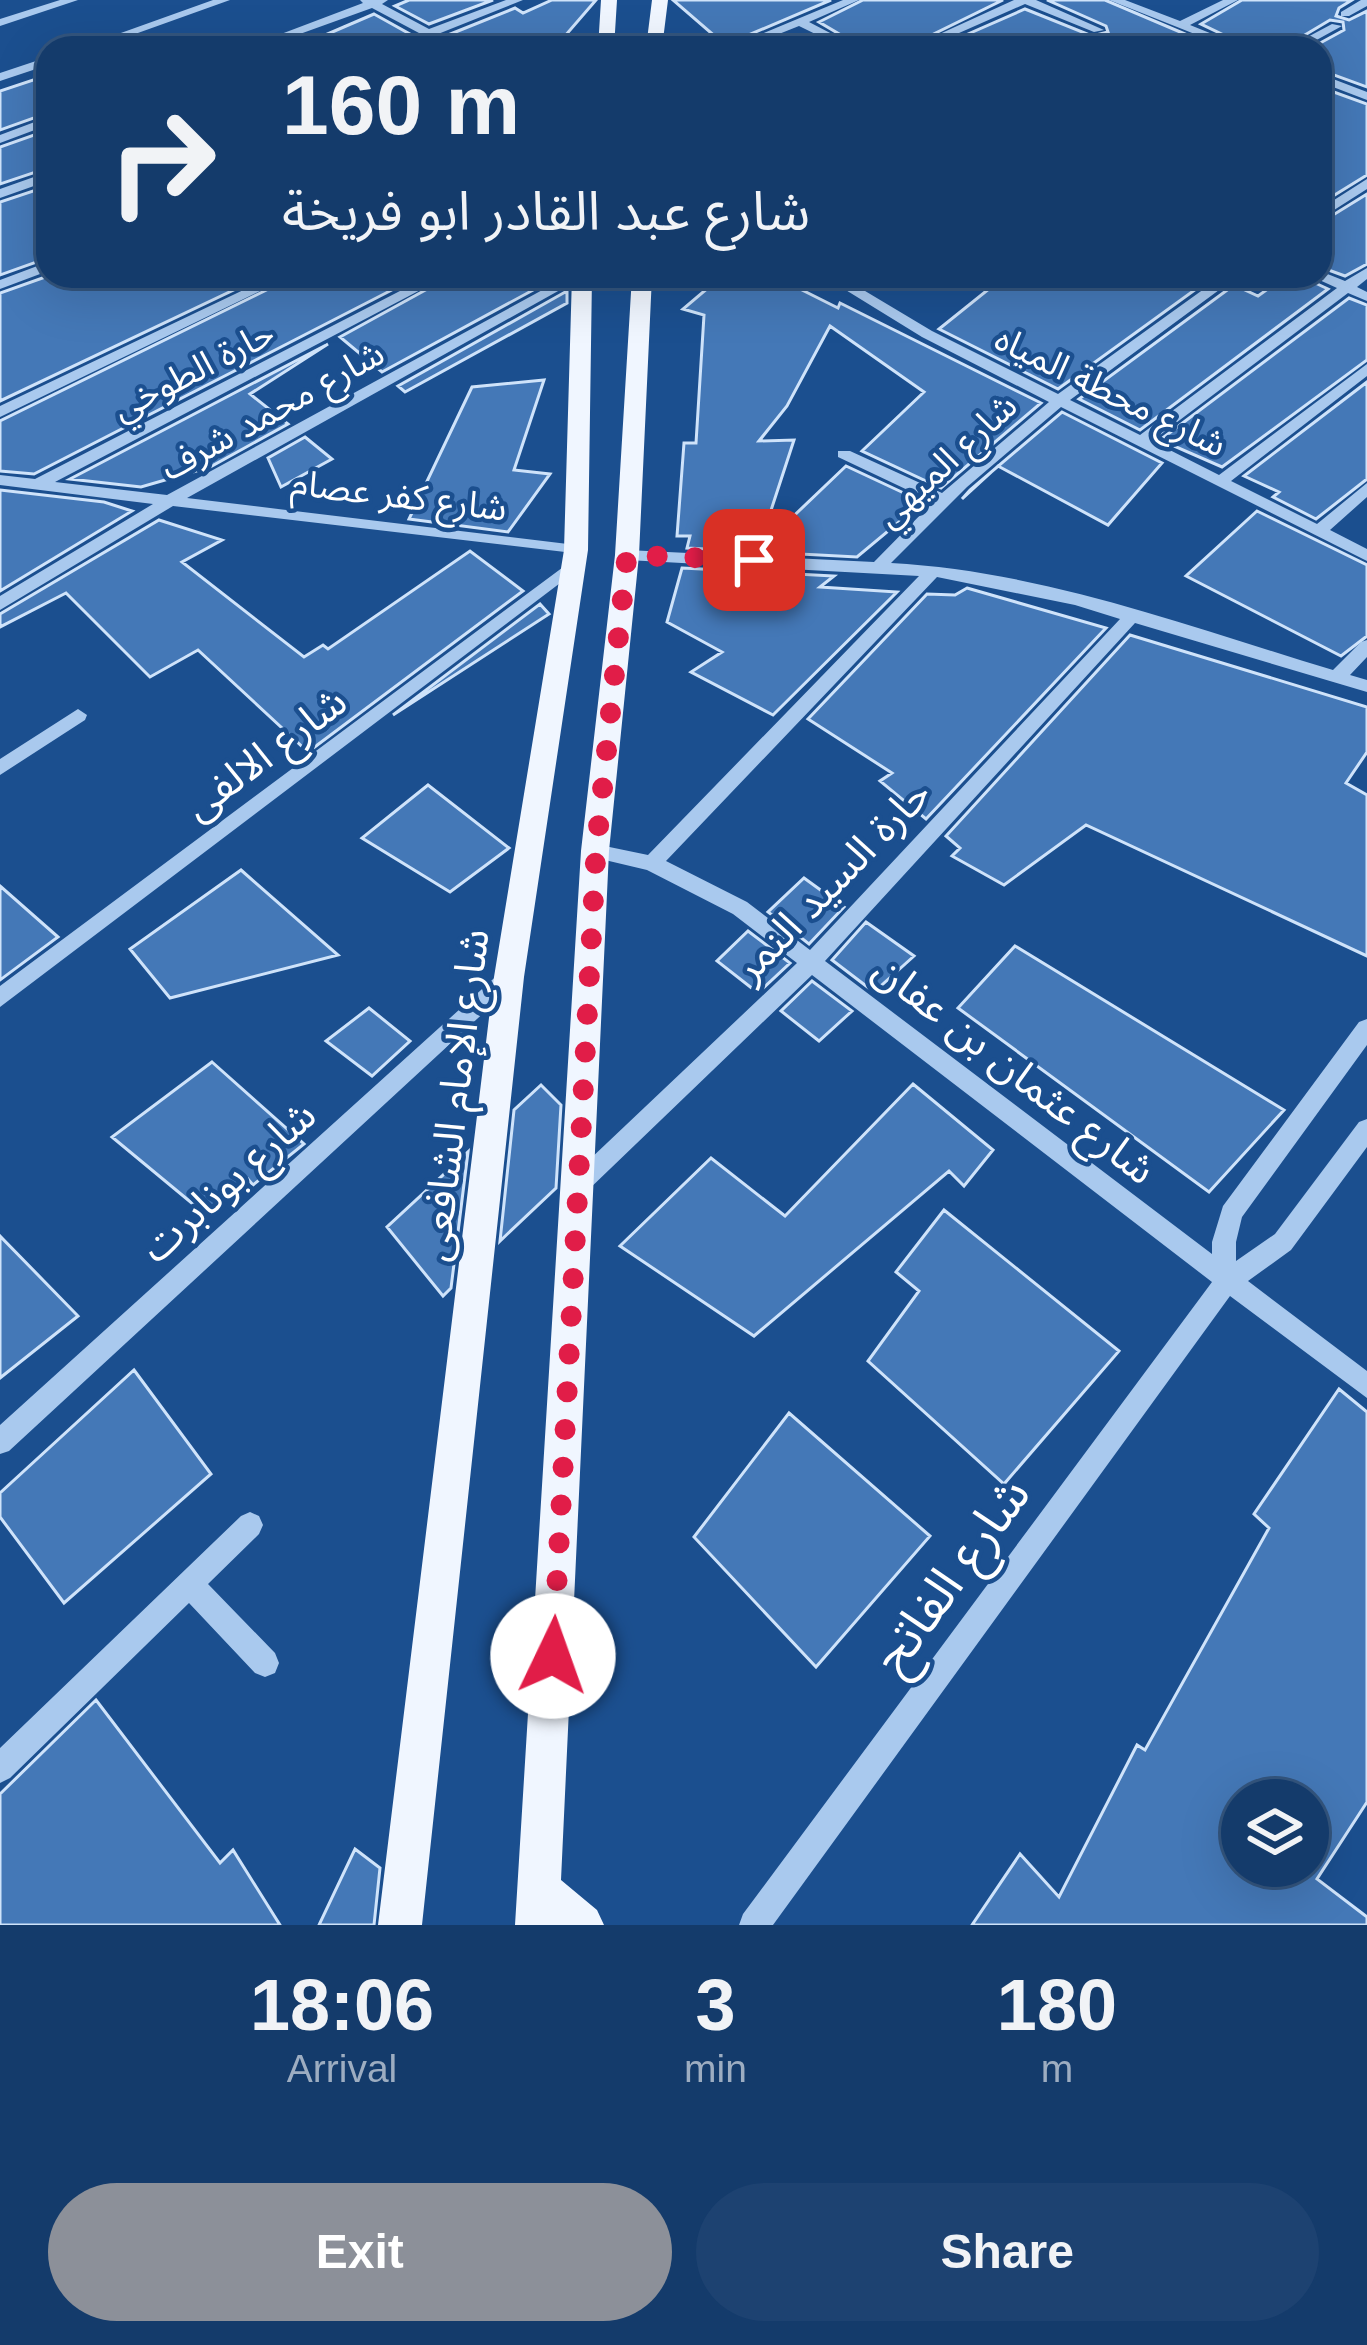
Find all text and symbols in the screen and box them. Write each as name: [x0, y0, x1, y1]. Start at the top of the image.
text: 160 m: [282, 58, 520, 152]
icon: right: [84, 84, 240, 240]
text: شارع عبد القادر ابو فريخة: [282, 181, 810, 241]
street label: حارة الطوخي: [105, 312, 284, 435]
street label: شارع محطة المياه: [986, 317, 1233, 470]
street label: شارع محمد شرف: [153, 332, 394, 493]
street label: شارع الميهي: [867, 385, 1030, 541]
street label: شارع كفر عصام: [288, 461, 509, 536]
pin: [703, 509, 805, 611]
icon: arrive: [721, 527, 787, 593]
street label: شارع الالفى: [175, 677, 360, 836]
street label: حارة السيد النمر: [723, 769, 941, 993]
street label: شارع الإمام الشافعى: [410, 926, 506, 1265]
street label: شارع عثمان بن عفان: [860, 945, 1165, 1200]
street label: شارع بونابرت: [131, 1091, 330, 1277]
street label: شارع الفاتح: [861, 1466, 1048, 1689]
position arrow: [490, 1593, 616, 1719]
map controls: [1221, 1779, 1329, 1887]
button: layers: [1221, 1779, 1329, 1887]
text: 18:06: [250, 1965, 434, 2045]
text: 3: [695, 1965, 736, 2045]
text: 180: [997, 1965, 1117, 2045]
text: Arrival: [287, 2047, 397, 2090]
text: min: [684, 2047, 747, 2090]
text: m: [1041, 2047, 1073, 2090]
button: Exit: [48, 2183, 672, 2321]
button: Share: [696, 2183, 1319, 2321]

